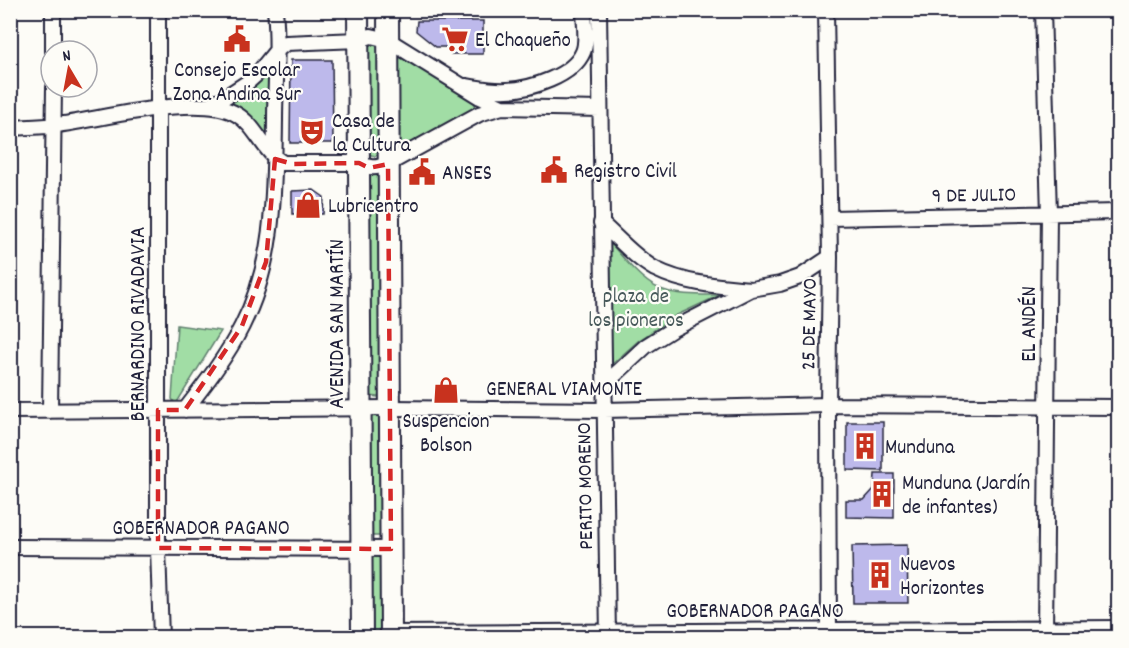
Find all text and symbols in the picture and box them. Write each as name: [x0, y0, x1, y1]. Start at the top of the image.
public building icon: Consejo Escolar Zona Andina Sur: [222, 24, 252, 54]
supermarket icon: El Chaqueño: [440, 24, 470, 54]
place label: El Chaqueño: [475, 27, 571, 57]
north arrow: [39, 39, 99, 99]
text: N: [61, 45, 73, 69]
place label: Consejo Escolar Zona Andina Sur: [173, 57, 301, 111]
place label: Casa de la Cultura: [332, 108, 412, 162]
theatre icon: Casa de la Cultura: [297, 117, 327, 147]
public building icon: Registro Civil: [539, 155, 569, 185]
public building icon: ANSES: [407, 157, 437, 187]
place label: Registro Civil: [574, 158, 677, 188]
place label: ANSES: [442, 160, 492, 190]
street label: 9 DE JULIO: [932, 181, 1017, 213]
shop icon: Lubricentro: [293, 190, 323, 220]
place label: Lubricentro: [328, 193, 419, 223]
street label: BERNARDINO RIVADAVIA: [125, 226, 155, 422]
street label: AVENIDA SAN MARTÍN: [324, 239, 354, 409]
street label: 25 DE MAYO: [795, 278, 827, 371]
park label: plaza de los pioneros: [588, 283, 684, 337]
street label: EL ANDÉN: [1016, 286, 1046, 362]
shop icon: Suspencion Bolson: [431, 375, 461, 405]
street label: GENERAL VIAMONTE: [486, 376, 642, 406]
place label: Suspencion Bolson: [402, 408, 490, 462]
street label: PERITO MORENO: [571, 422, 603, 550]
building icon: Munduna: [850, 431, 880, 461]
place label: Munduna: [885, 434, 956, 464]
place label: Munduna (Jardín de infantes): [902, 470, 1030, 524]
building icon: Munduna (Jardín de infantes): [867, 479, 897, 509]
street label: GOBERNADOR PAGANO: [112, 515, 290, 545]
place label: Nuevos Horizontes: [900, 551, 985, 605]
building icon: Nuevos Horizontes: [865, 560, 895, 590]
street label: GOBERNADOR PAGANO: [666, 598, 844, 628]

